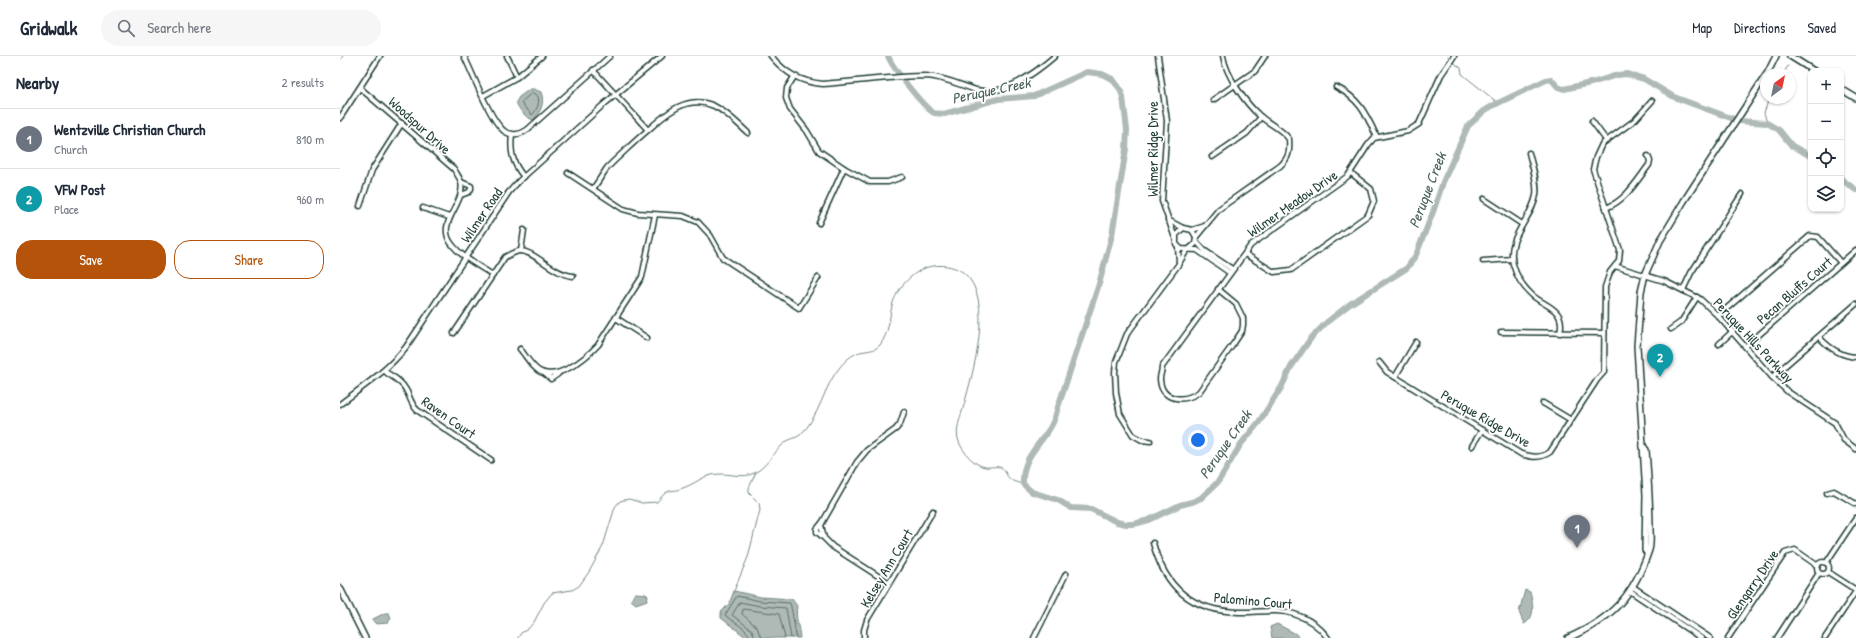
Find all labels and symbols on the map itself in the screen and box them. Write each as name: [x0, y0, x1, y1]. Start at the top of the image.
north arrow: [1760, 68, 1796, 104]
water label: Peruque Creek: [950, 71, 1034, 109]
street label: Woodspur Drive: [384, 92, 455, 159]
street label: Wilmer Ridge Drive: [1143, 101, 1163, 197]
water label: Peruque Creek: [1403, 147, 1452, 231]
street label: Wilmer Meadow Drive: [1243, 165, 1341, 241]
street label: Wilmer Road: [456, 183, 507, 246]
street label: Pecan Bluffs Court: [1752, 252, 1836, 328]
street label: Peruque Hills Parkway: [1709, 293, 1798, 387]
pin: 2: [1647, 344, 1673, 377]
street label: Peruque Ridge Drive: [1437, 385, 1535, 452]
street label: Raven Court: [418, 392, 480, 443]
water label: Peruque Creek: [1194, 404, 1257, 483]
your location: [1188, 430, 1208, 450]
pin: 1: [1564, 515, 1590, 548]
street label: Kelsey Ann Court: [855, 525, 918, 611]
street label: Glengarry Drive: [1722, 545, 1783, 623]
street label: Palomino Court: [1213, 587, 1293, 613]

